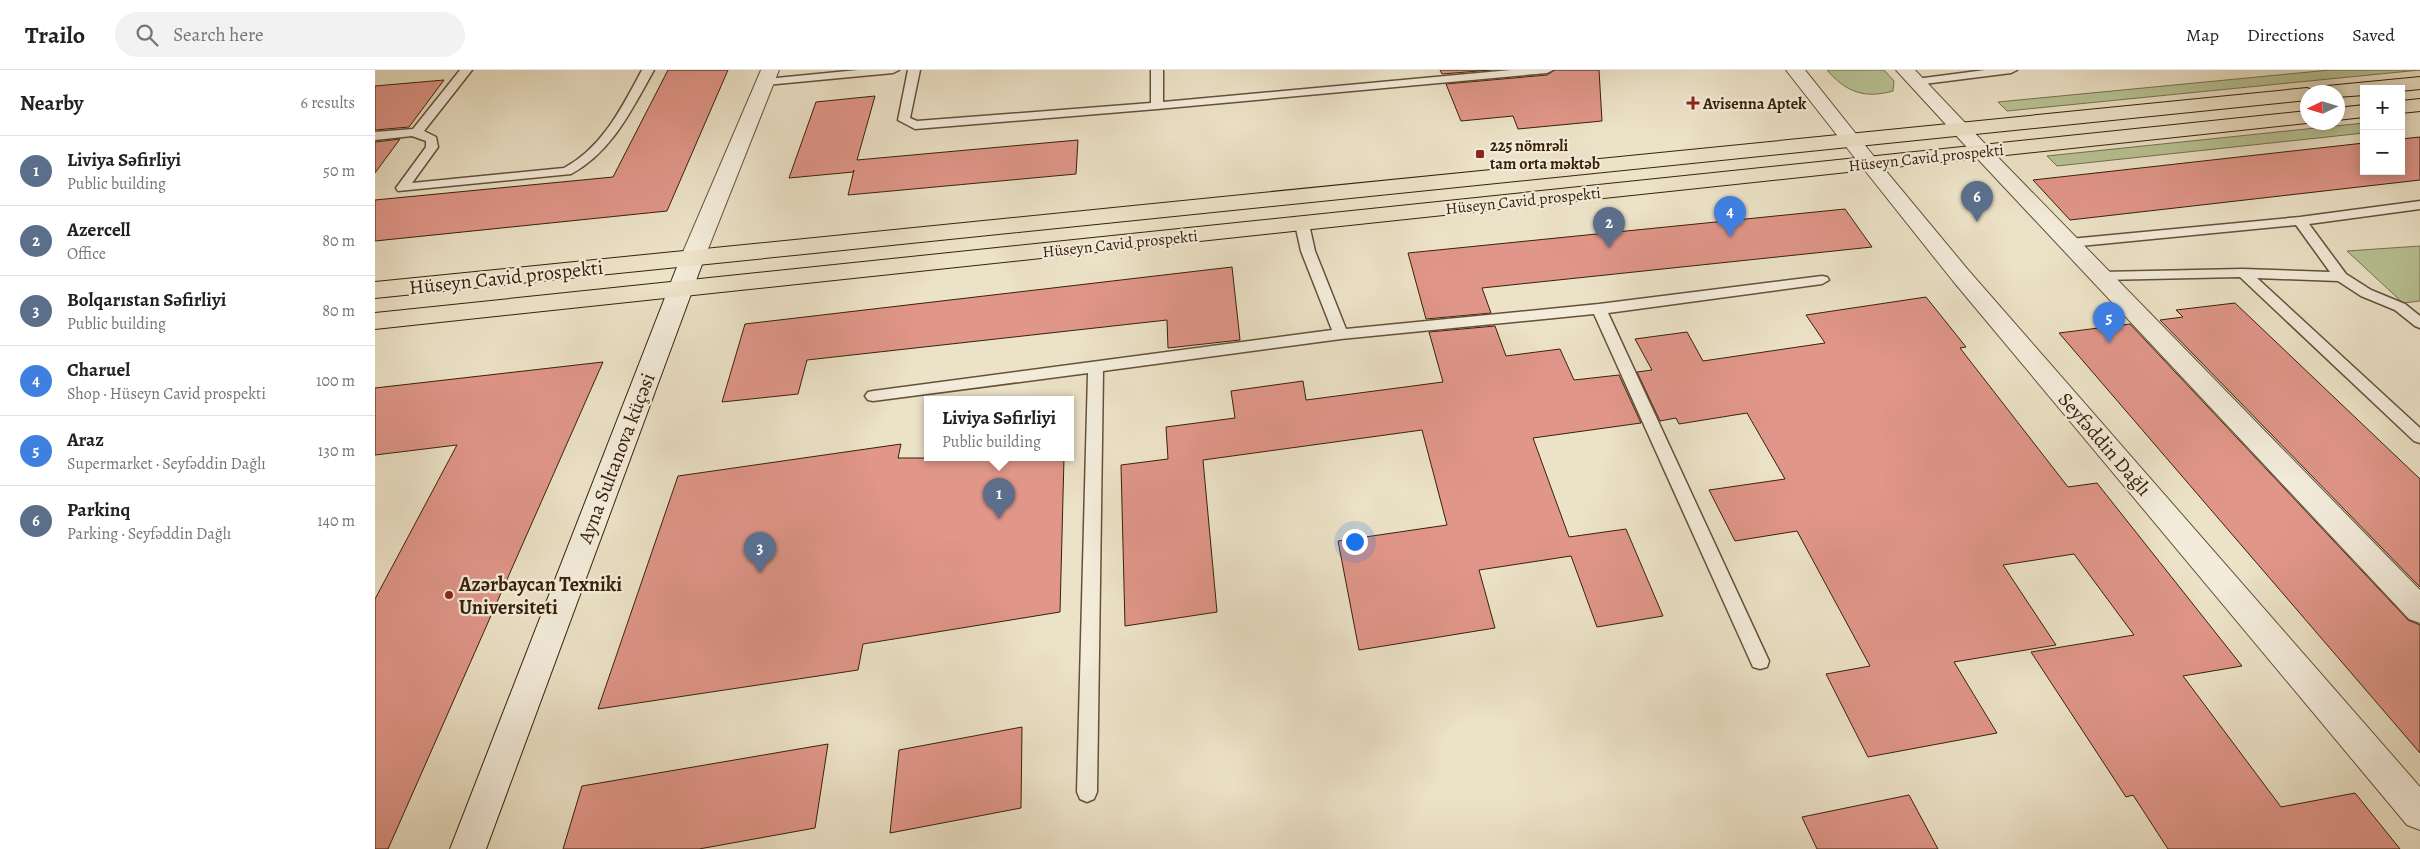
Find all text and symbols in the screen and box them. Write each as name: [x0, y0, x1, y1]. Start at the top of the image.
search box: [115, 12, 465, 57]
text: Trailo: [25, 19, 85, 51]
icon: search: [133, 21, 161, 49]
text: Search here: [173, 22, 264, 48]
text: Map: [2186, 23, 2219, 47]
text: Directions: [2247, 23, 2324, 47]
text: Saved: [2352, 23, 2395, 47]
north arrow: [2300, 85, 2345, 130]
map controls: [2360, 85, 2405, 175]
button: +: [2360, 85, 2405, 130]
text: Nearby: [20, 89, 83, 117]
text: 6 results: [301, 92, 355, 114]
place label: Avisenna Aptek: [1702, 93, 1807, 115]
marker: Avisenna Aptek: [1687, 97, 1699, 109]
button: −: [2360, 130, 2405, 175]
place label: 225 nömrəli tam orta məktəb: [1490, 135, 1600, 175]
street label: Hüseyn Cavid prospekti: [1847, 139, 2005, 177]
text: Liviya Səfirliyi: [67, 147, 181, 173]
marker: 225 nömrəli tam orta məktəb: [1474, 148, 1486, 160]
text: 1: [33, 160, 39, 182]
text: 50 m: [323, 160, 355, 182]
text: Public building: [67, 173, 166, 195]
pin: 6: [1961, 181, 1993, 222]
street label: Hüseyn Cavid prospekti: [1444, 182, 1602, 220]
pin: 4: [1714, 196, 1746, 237]
pin: 2: [1593, 207, 1625, 248]
text: Azercell: [67, 217, 131, 243]
street label: Hüseyn Cavid prospekti: [1041, 225, 1199, 263]
text: 2: [32, 230, 40, 252]
text: 80 m: [322, 230, 355, 252]
text: Office: [67, 243, 106, 265]
street label: Hüseyn Cavid prospekti: [408, 254, 605, 301]
text: Bolqarıstan Səfirliyi: [67, 287, 226, 313]
text: 3: [33, 300, 39, 322]
text: 80 m: [322, 300, 355, 322]
pin: 5: [2093, 302, 2125, 343]
text: Public building: [67, 313, 166, 335]
text: Charuel: [67, 357, 130, 383]
street label: Ayna Sultanova küçəsi: [571, 369, 661, 548]
text: 4: [32, 370, 40, 392]
text: 100 m: [316, 370, 355, 392]
text: Shop · Hüseyn Cavid prospekti: [67, 383, 266, 405]
street label: Seyfəddin Dağlı: [2052, 387, 2157, 502]
popup: [924, 396, 1074, 461]
text: Liviya Səfirliyi: [942, 405, 1056, 431]
text: Araz: [67, 427, 104, 453]
text: Public building: [942, 431, 1041, 453]
text: 5: [33, 440, 39, 462]
text: 130 m: [318, 440, 355, 462]
text: Supermarket · Seyfəddin Dağlı: [67, 453, 266, 475]
pin: 1: [983, 478, 1015, 519]
text: Parkinq: [67, 497, 130, 523]
text: 6: [32, 510, 40, 532]
text: 140 m: [317, 510, 355, 532]
text: Parking · Seyfəddin Dağlı: [67, 523, 231, 545]
your location: [1342, 529, 1368, 555]
pin: 3: [744, 532, 776, 573]
place label: Azərbaycan Texniki Universiteti: [458, 571, 622, 621]
marker: Azərbaycan Texniki Universiteti: [443, 589, 455, 601]

